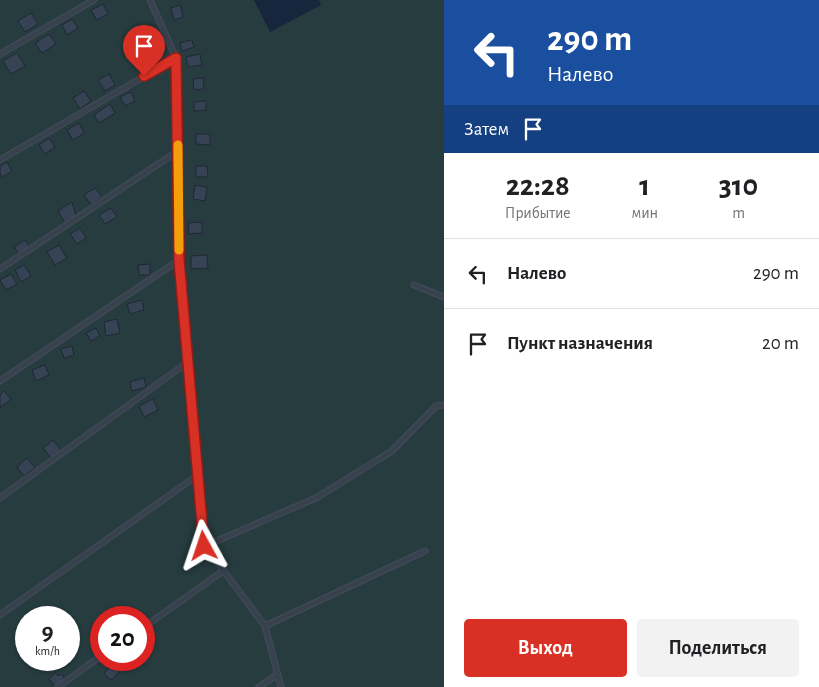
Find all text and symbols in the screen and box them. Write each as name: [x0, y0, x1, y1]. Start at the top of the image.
icon: left: [464, 20, 529, 85]
text: 290 m: [547, 22, 632, 57]
pin: [123, 25, 165, 76]
icon: arrive: [130, 32, 158, 60]
text: Налево: [547, 63, 613, 85]
icon: arrive: [519, 115, 547, 143]
text: Затем: [464, 120, 509, 139]
text: 22:28: [506, 171, 570, 201]
text: 1: [639, 171, 650, 201]
text: 310: [719, 171, 758, 201]
text: Прибытие: [505, 205, 571, 221]
text: мин: [631, 205, 658, 221]
text: m: [732, 205, 745, 221]
icon: left: [464, 260, 492, 288]
text: Налево: [507, 264, 566, 283]
text: 290 m: [753, 264, 799, 283]
icon: arrive: [464, 330, 492, 358]
text: Пункт назначения: [507, 334, 653, 353]
text: 20 m: [762, 334, 799, 353]
position arrow: [177, 519, 229, 571]
speed limit sign: 20: [90, 606, 155, 671]
button: Выход: [464, 619, 627, 677]
button: Поделиться: [637, 619, 799, 677]
text: 9: [41, 620, 54, 645]
text: km/h: [35, 645, 60, 657]

